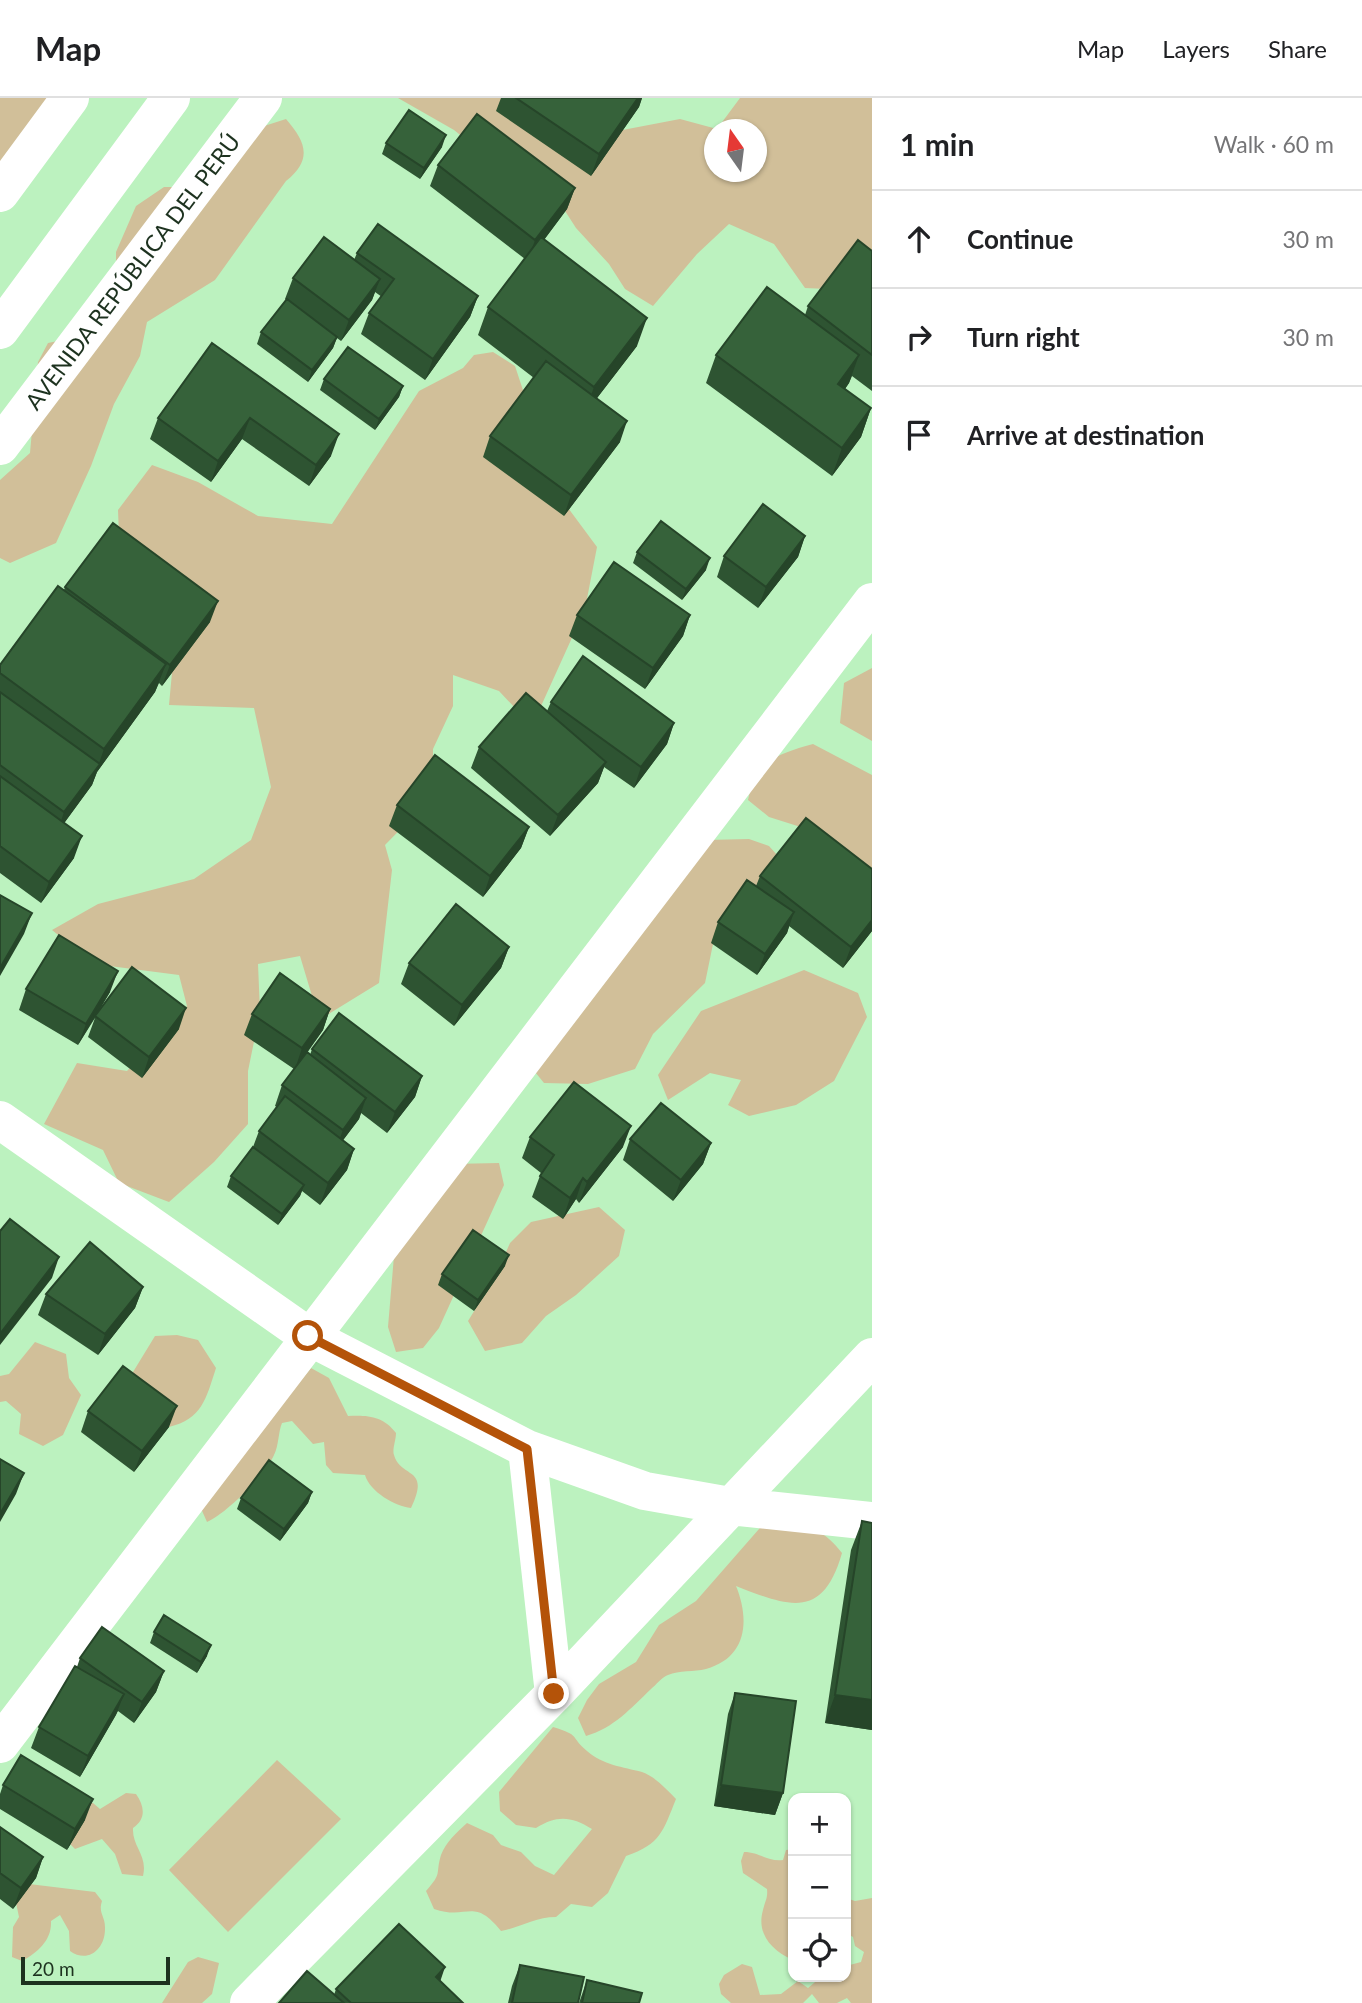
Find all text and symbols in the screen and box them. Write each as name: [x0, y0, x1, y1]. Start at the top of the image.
text: Map: [35, 28, 101, 68]
text: Map: [1077, 34, 1124, 63]
text: Layers: [1162, 34, 1230, 63]
text: Share: [1268, 34, 1327, 63]
north arrow: [704, 119, 767, 182]
text: 1 min: [900, 126, 974, 162]
street label: AVENIDA REPÚBLICA DEL PERÚ: [19, 128, 245, 415]
text: Walk · 60 m: [1214, 130, 1334, 158]
icon: ahead: [900, 220, 938, 258]
text: Continue: [967, 223, 1073, 255]
text: 30 m: [1283, 225, 1334, 253]
icon: right: [900, 318, 938, 356]
text: Turn right: [967, 321, 1080, 353]
text: 30 m: [1283, 323, 1334, 351]
icon: arrive: [900, 416, 938, 454]
text: Arrive at destination: [967, 419, 1204, 451]
route start: [292, 1320, 323, 1351]
route end: [538, 1678, 569, 1709]
map controls: [788, 1793, 851, 1982]
button: +: [788, 1793, 851, 1856]
button: −: [788, 1856, 851, 1919]
button: locate: [788, 1919, 851, 1982]
scale bar: [21, 1954, 170, 1986]
text: 20 m: [32, 1957, 75, 1980]

